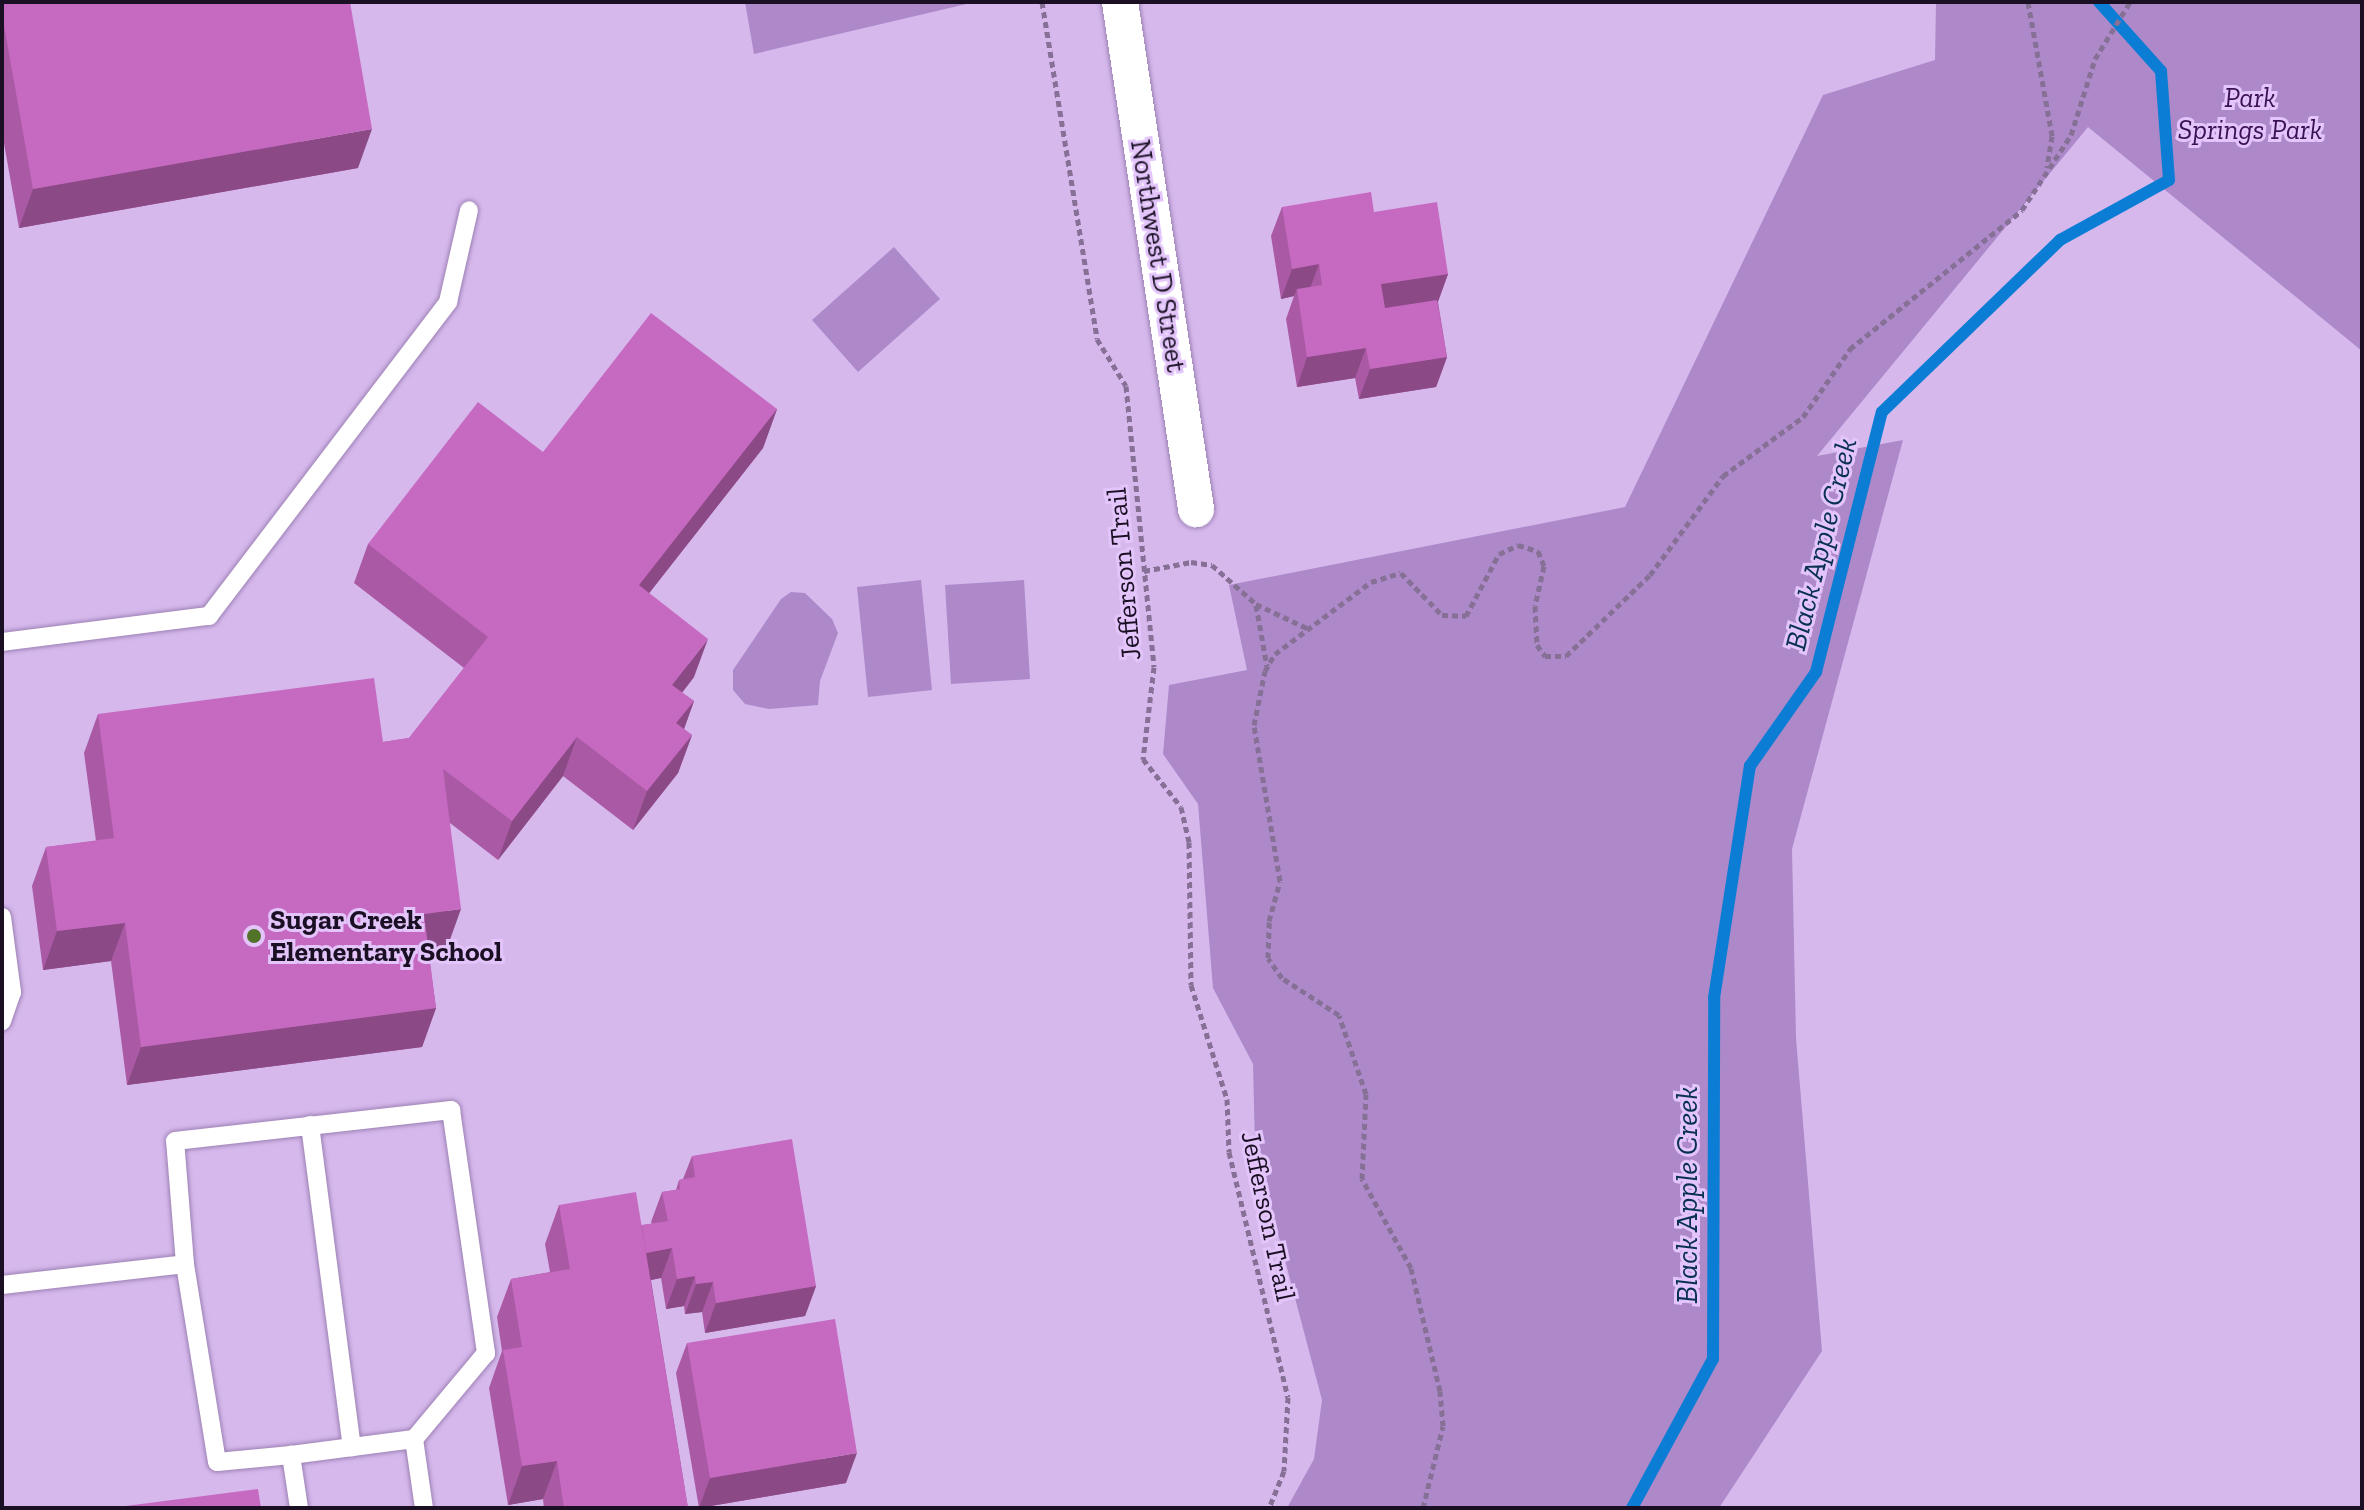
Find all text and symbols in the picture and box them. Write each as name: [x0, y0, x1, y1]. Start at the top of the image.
park label: Park Springs Park: [2178, 81, 2322, 147]
street label: Northwest D Street: [1123, 137, 1193, 375]
water label: Black Apple Creek: [1777, 434, 1865, 654]
street label: Jefferson Trail: [1100, 486, 1148, 662]
place label: Sugar Creek Elementary School: [270, 903, 503, 969]
marker: Sugar Creek Elementary School: [245, 927, 263, 945]
water label: Black Apple Creek: [1669, 1086, 1705, 1304]
street label: Jefferson Trail: [1234, 1128, 1302, 1304]

